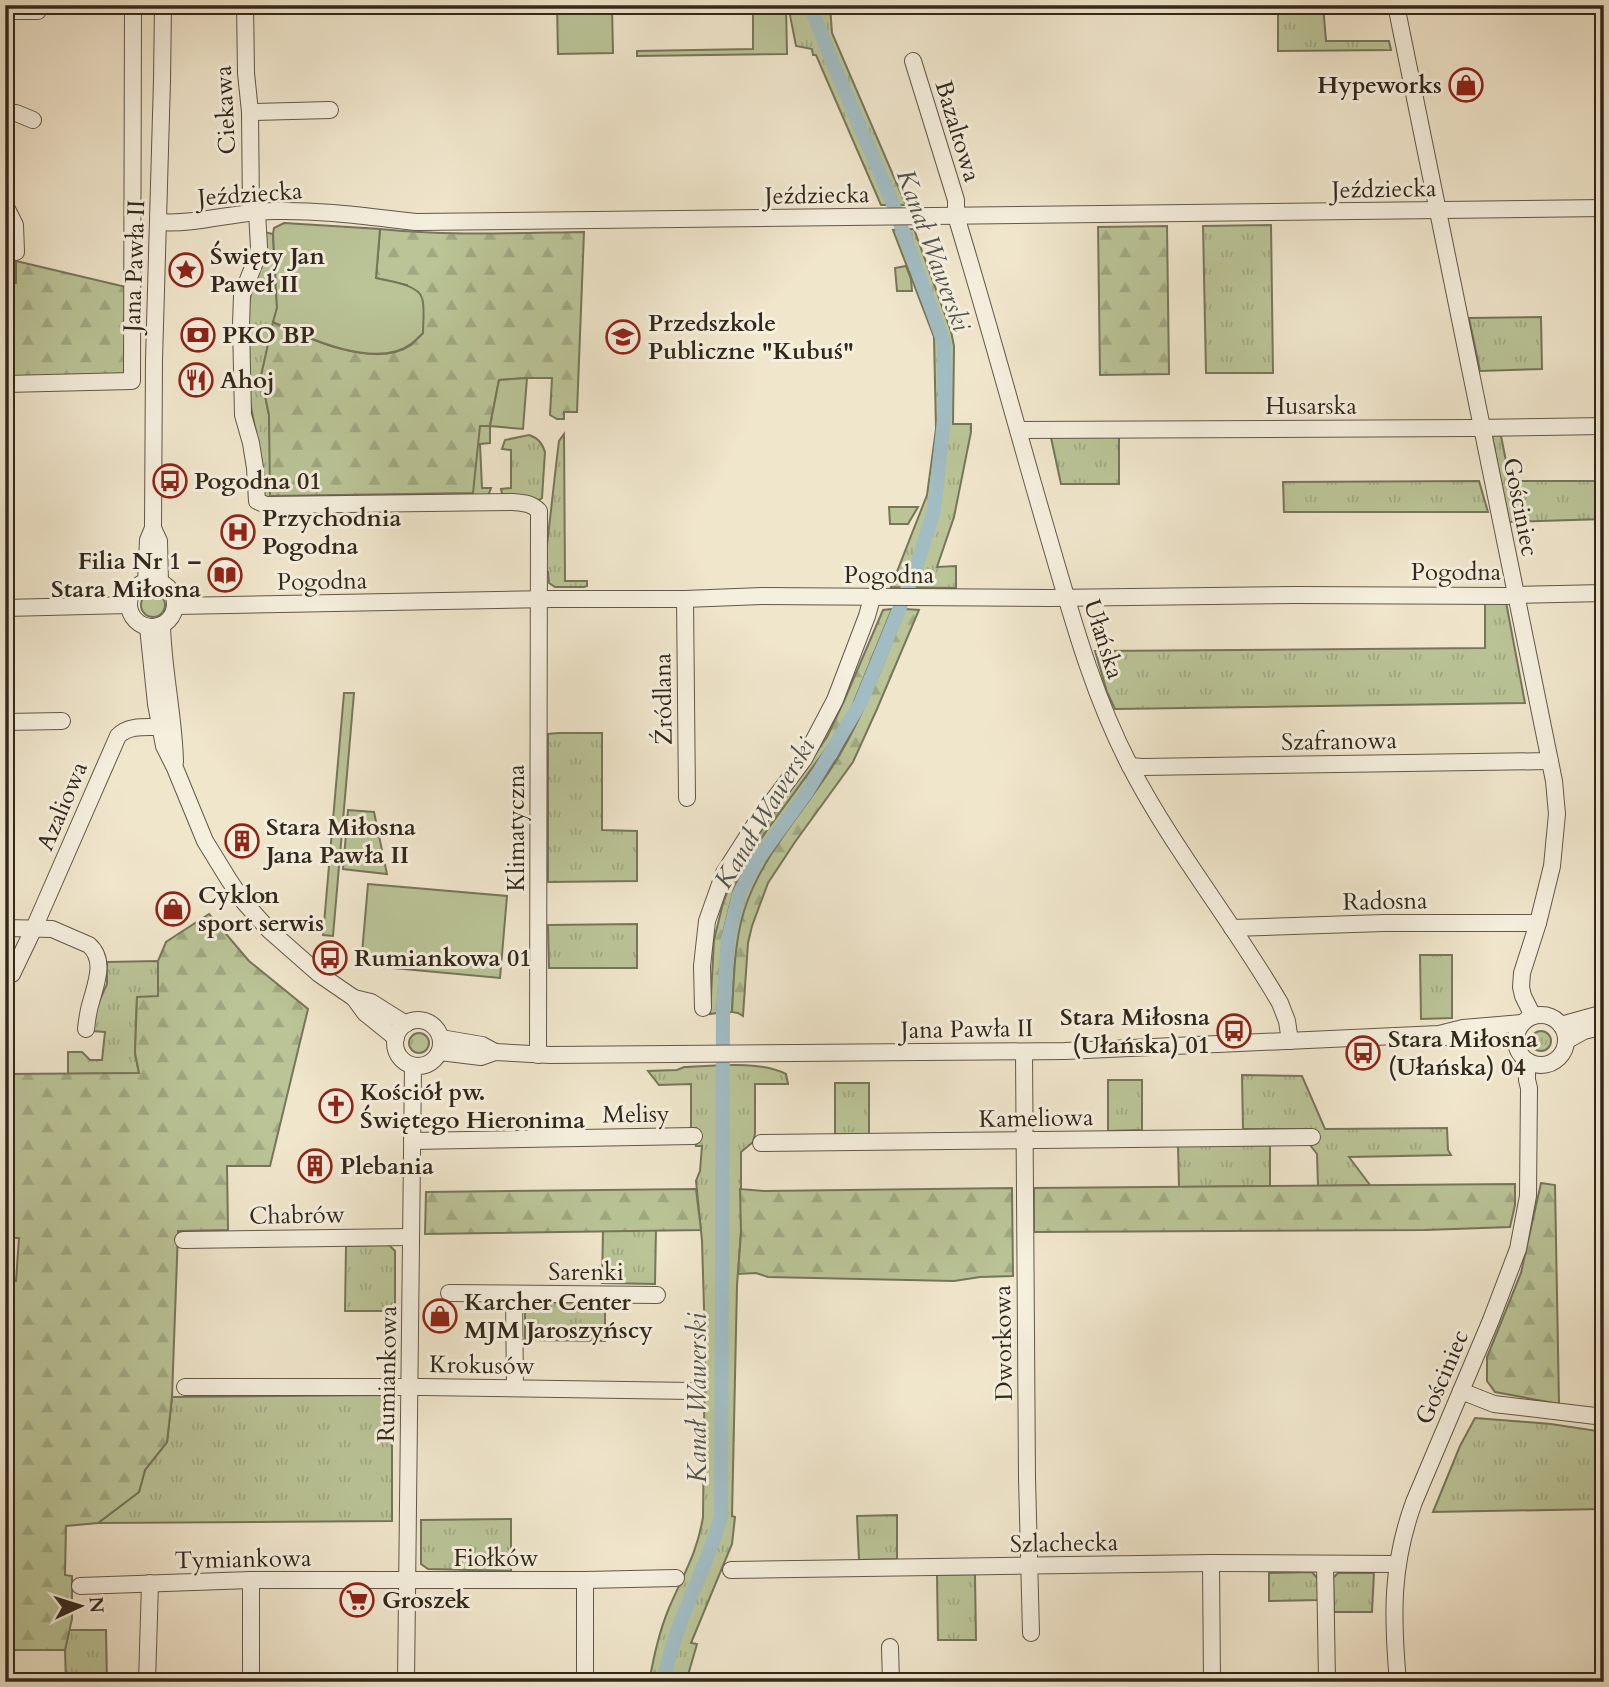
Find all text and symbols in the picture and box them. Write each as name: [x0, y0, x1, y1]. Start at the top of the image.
street label: Ciekawa: [207, 64, 244, 155]
shop icon: Hypeworks: [1447, 66, 1485, 104]
place label: Hypeworks: [1317, 69, 1442, 102]
street label: Bazaltowa: [927, 77, 989, 186]
water label: Kanał Wawerski: [888, 164, 979, 337]
street label: Jeździecka: [1328, 172, 1437, 207]
street label: Jeździecka: [193, 174, 304, 215]
street label: Jeździecka: [761, 178, 870, 213]
street label: Jana Pawła II: [116, 199, 153, 336]
place label: Święty Jan Paweł II: [210, 240, 326, 301]
place icon: Święty Jan Paweł II: [167, 251, 205, 289]
place label: Przedszkole Publiczne "Kubuś": [648, 307, 854, 368]
bank icon: PKO BP: [179, 316, 217, 354]
school or university icon: Przedszkole Publiczne "Kubuś": [604, 318, 642, 356]
place label: PKO BP: [222, 319, 315, 352]
restaurant icon: Ahoj: [177, 361, 215, 399]
place label: Ahoj: [220, 364, 275, 397]
street label: Husarska: [1265, 390, 1357, 423]
street label: Gościniec: [1495, 455, 1546, 559]
bus stop icon: Pogodna 01: [151, 462, 189, 500]
place label: Pogodna 01: [194, 465, 321, 498]
place label: Przychodnia Pogodna: [262, 502, 402, 563]
hospital icon: Przychodnia Pogodna: [219, 513, 257, 551]
place label: Filia Nr 1 – Stara Miłosna: [51, 545, 201, 606]
library icon: Filia Nr 1 – Stara Miłosna: [206, 556, 244, 594]
street label: Pogodna: [1411, 556, 1502, 589]
street label: Pogodna: [844, 559, 935, 592]
street label: Pogodna: [277, 564, 368, 599]
street label: Ułańska: [1075, 595, 1132, 684]
street label: Źródlana: [646, 652, 681, 745]
street label: Szafranowa: [1281, 724, 1398, 759]
water label: Kanał Wawerski: [706, 731, 824, 895]
street label: Azaliowa: [29, 756, 96, 856]
street label: Klimatyczna: [500, 764, 533, 892]
place label: Stara Miłosna Jana Pawła II: [263, 811, 416, 872]
building icon: Stara Miłosna Jana Pawła II: [223, 822, 261, 860]
place label: Cyklon sport serwis: [198, 879, 324, 940]
street label: Radosna: [1342, 884, 1428, 919]
shop icon: Cyklon sport serwis: [154, 890, 192, 928]
bus stop icon: Rumiankowa 01: [311, 939, 349, 977]
place label: Rumiankowa 01: [354, 942, 532, 975]
place label: Stara Miłosna (Ułańska) 01: [1060, 1001, 1210, 1062]
street label: Jana Pawła II: [897, 1012, 1034, 1047]
bus stop icon: Stara Miłosna (Ułańska) 01: [1215, 1012, 1253, 1050]
place label: Stara Miłosna (Ułańska) 04: [1388, 1023, 1538, 1084]
bus stop icon: Stara Miłosna (Ułańska) 04: [1344, 1034, 1382, 1072]
place label: Kościół pw. Świętego Hieronima: [360, 1076, 585, 1137]
church icon: Kościół pw. Świętego Hieronima: [317, 1087, 355, 1125]
street label: Melisy: [602, 1097, 670, 1132]
street label: Kameliowa: [978, 1101, 1094, 1136]
building icon: Plebania: [296, 1147, 334, 1185]
place label: Plebania: [340, 1150, 434, 1183]
street label: Chabrów: [249, 1198, 345, 1233]
street label: Sarenki: [548, 1256, 624, 1289]
street label: Dworkowa: [986, 1284, 1021, 1401]
place label: Karcher Center MJM Jaroszyńscy: [464, 1286, 653, 1347]
shop icon: Karcher Center MJM Jaroszyńscy: [421, 1297, 459, 1335]
street label: Rumiankowa: [370, 1305, 405, 1442]
water label: Kanał Wawerski: [680, 1312, 715, 1483]
street label: Gościniec: [1408, 1325, 1477, 1430]
street label: Krokusów: [429, 1348, 535, 1383]
street label: Szlachecka: [1010, 1526, 1119, 1561]
street label: Tymiankowa: [174, 1542, 312, 1577]
street label: Fiołków: [453, 1542, 539, 1575]
north arrow: [46, 1572, 116, 1642]
supermarket icon: Groszek: [338, 1581, 376, 1619]
place label: Groszek: [382, 1584, 470, 1617]
text: N: [82, 1596, 110, 1615]

